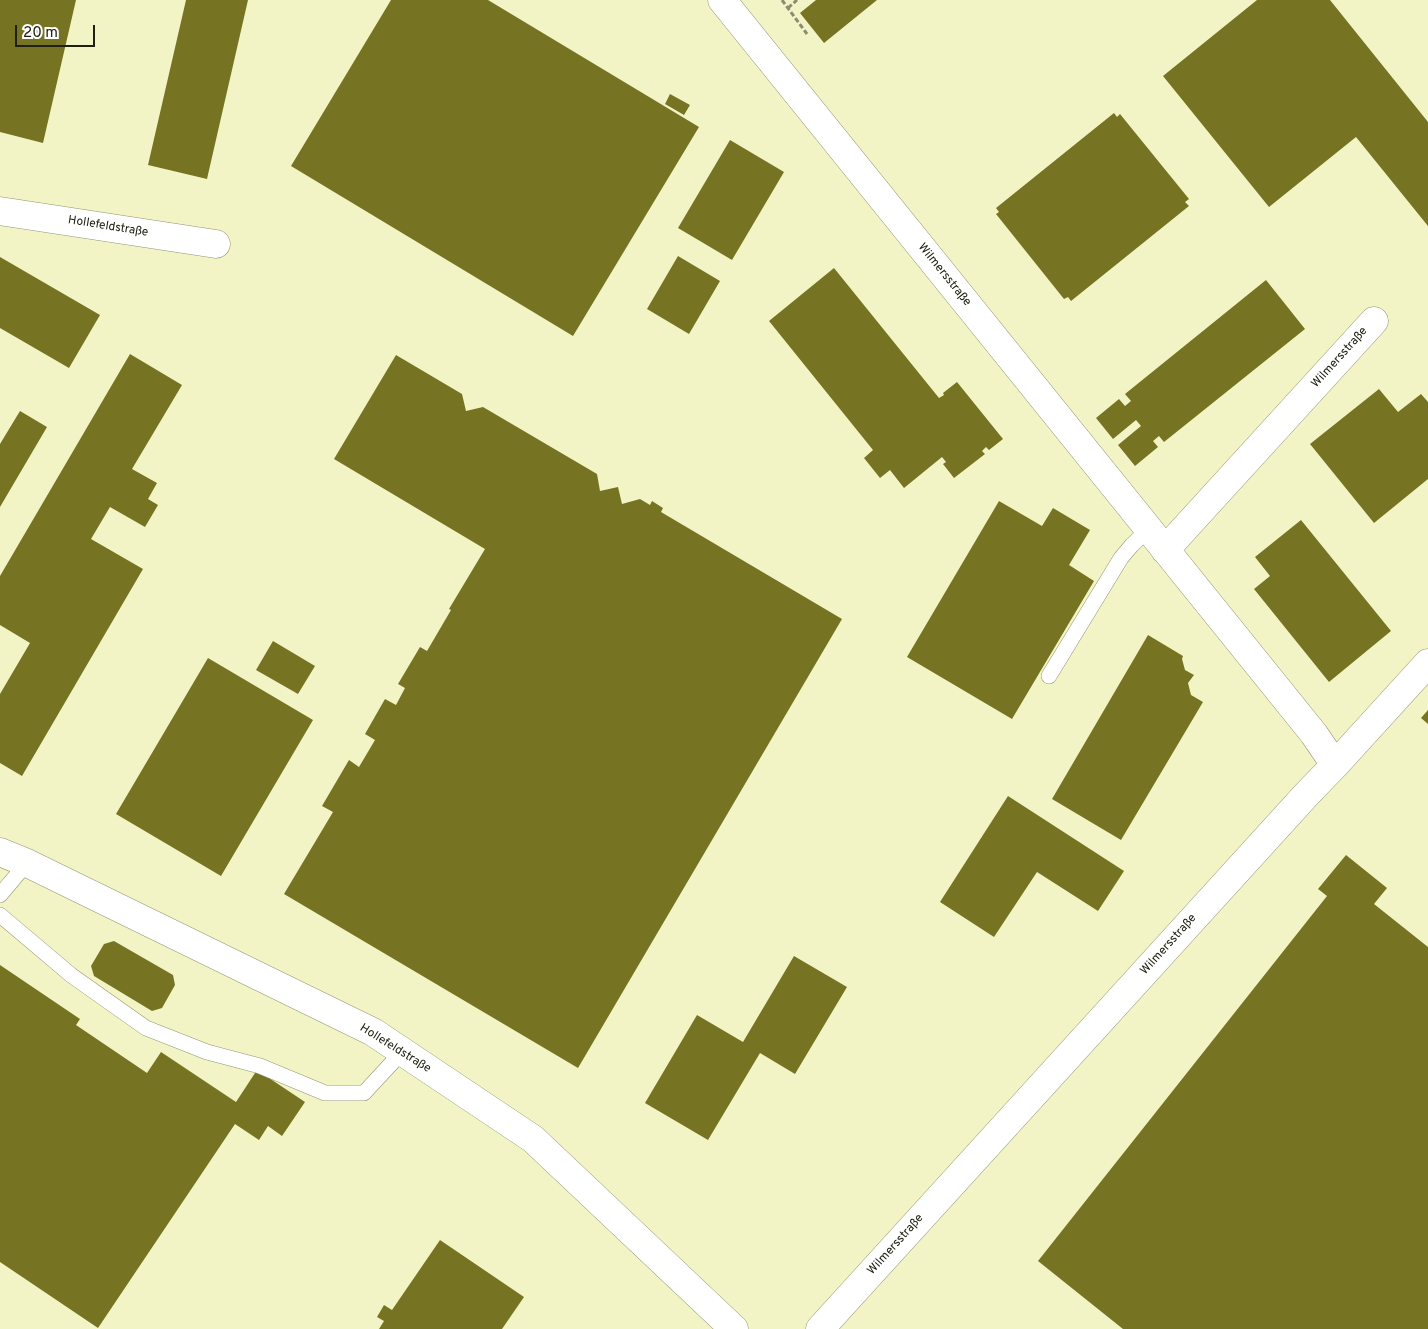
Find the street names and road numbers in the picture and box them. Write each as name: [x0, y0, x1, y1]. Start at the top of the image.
street label: Hollefeldstraße: [67, 214, 149, 240]
street label: Wilmersstraße: [914, 241, 974, 309]
street label: Wilmersstraße: [1309, 325, 1371, 391]
street label: Wilmersstraße: [1138, 912, 1200, 978]
street label: Hollefeldstraße: [357, 1021, 433, 1077]
street label: Wilmersstraße: [865, 1212, 927, 1278]

